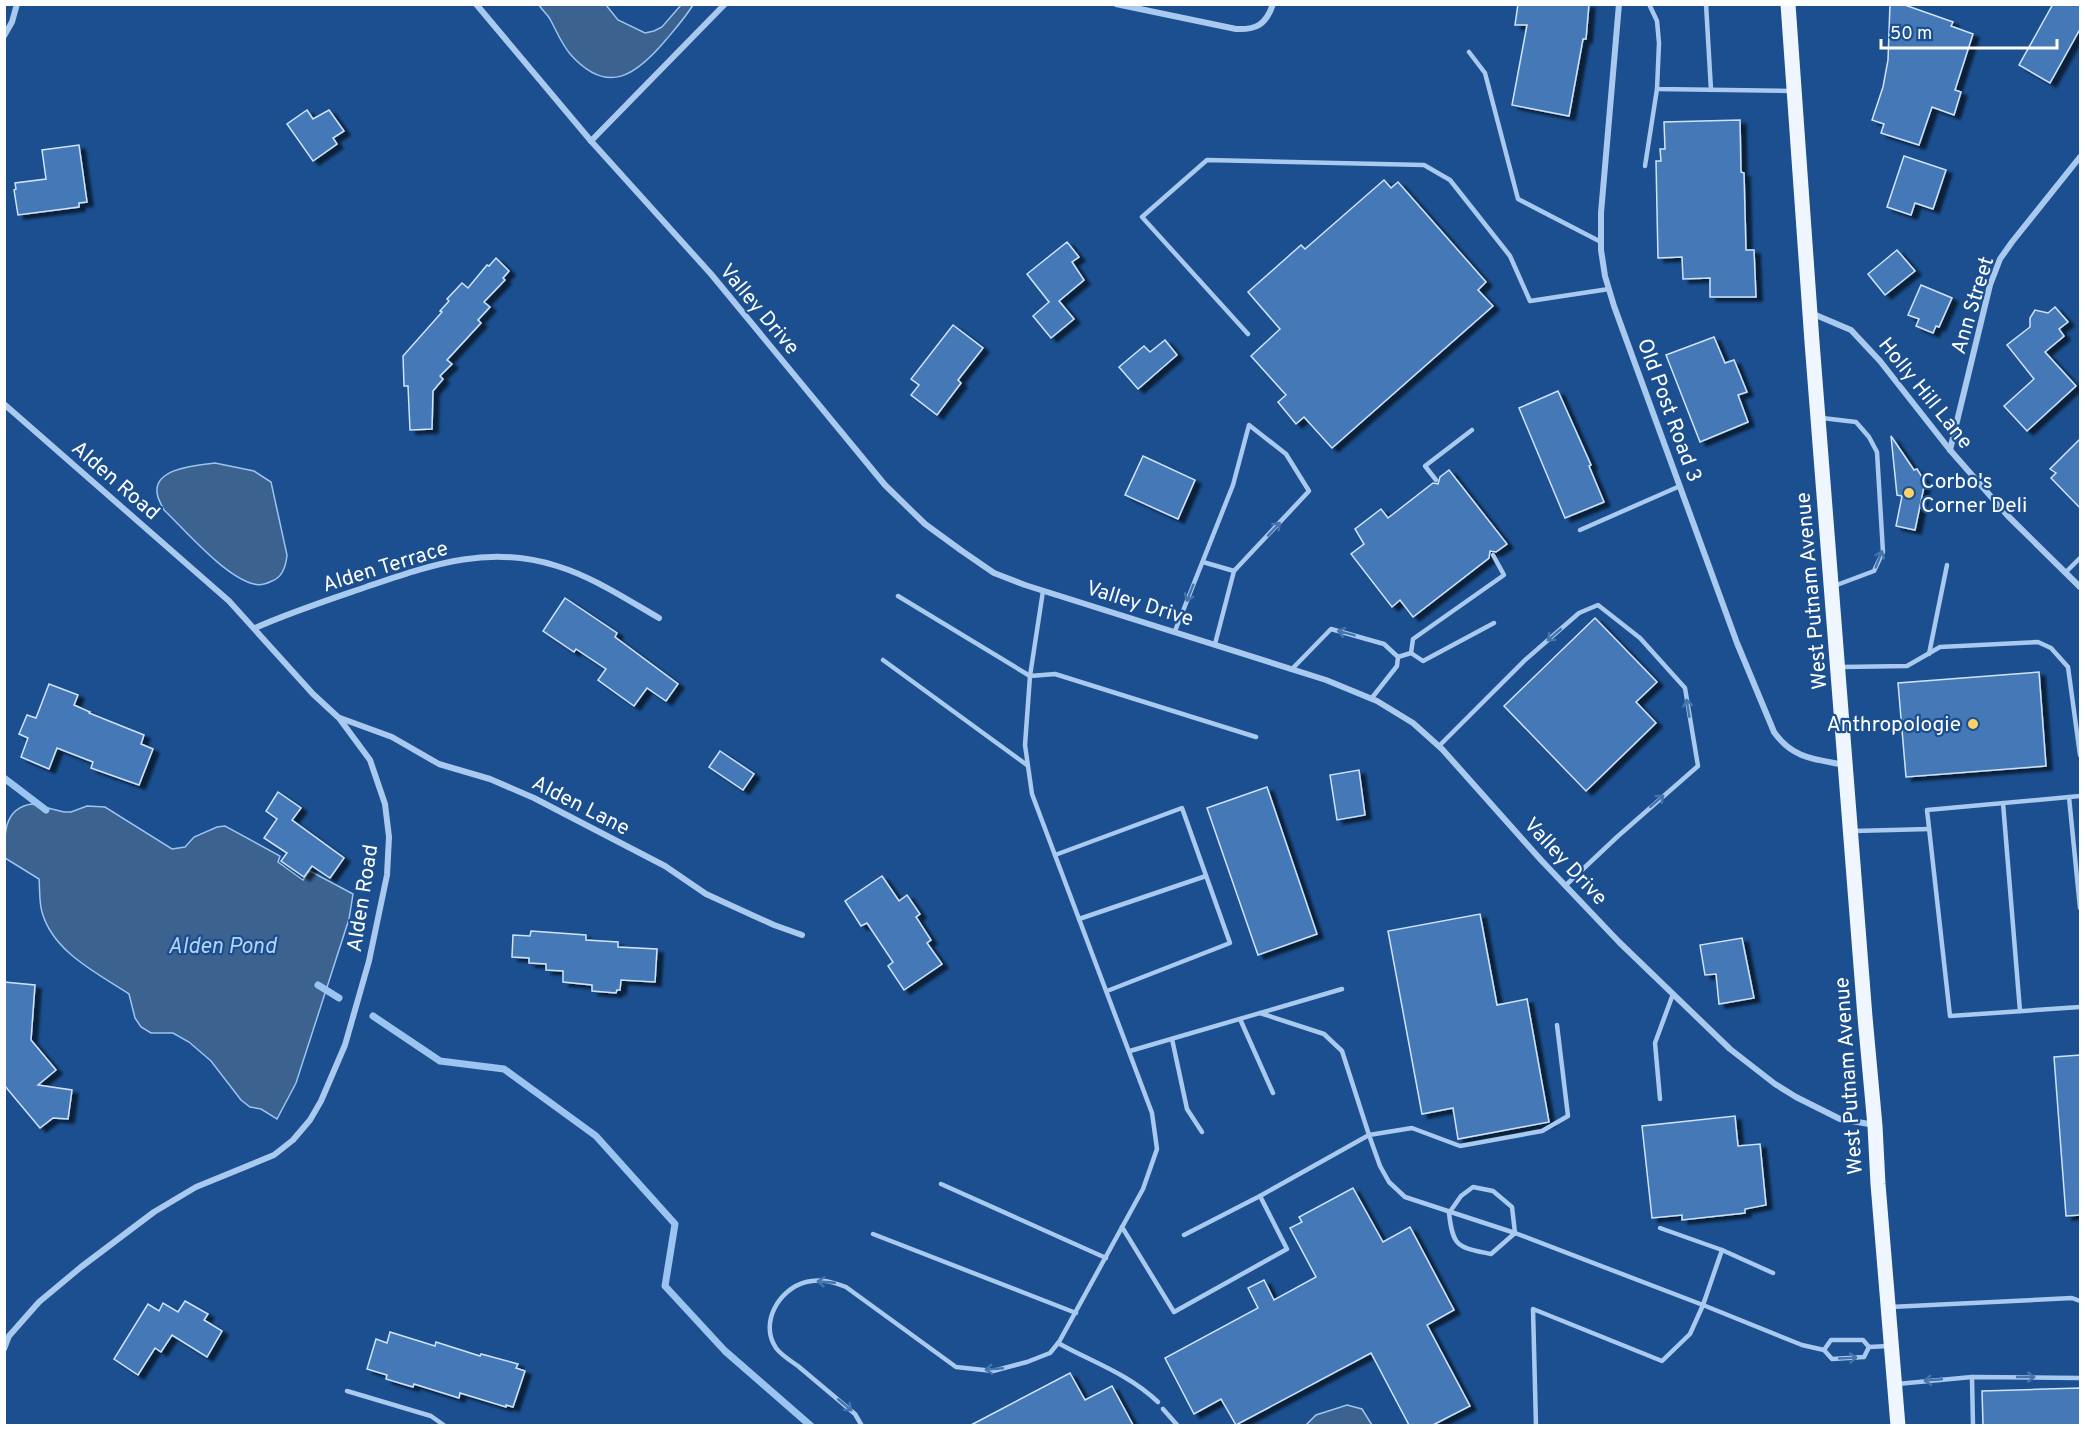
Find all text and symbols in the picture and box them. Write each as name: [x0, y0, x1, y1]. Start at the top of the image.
scale bar: [1881, 12, 2056, 50]
text: 50 m: [1890, 23, 1932, 46]
street label: Ann Street: [1946, 253, 2001, 358]
street label: Valley Drive: [713, 259, 805, 361]
street label: Holly Hill Lane: [1872, 333, 1978, 455]
street label: Old Post Road 3: [1630, 335, 1707, 486]
street label: Alden Road: [65, 435, 165, 527]
place label: Corbo's Corner Deli: [1921, 469, 2027, 520]
marker: Corbo's Corner Deli: [1902, 486, 1916, 500]
street label: West Putnam Avenue: [1790, 491, 1835, 691]
one-way arrow: [1267, 521, 1281, 536]
street label: Alden Terrace: [319, 536, 452, 599]
one-way arrow: [1874, 550, 1885, 568]
street label: Valley Drive: [1083, 575, 1197, 634]
one-way arrow: [1184, 583, 1195, 602]
one-way arrow: [1337, 627, 1356, 639]
one-way arrow: [1547, 628, 1562, 642]
one-way arrow: [1682, 699, 1693, 719]
place label: Anthropologie: [1826, 712, 1961, 739]
marker: Anthropologie: [1966, 717, 1980, 731]
street label: Alden Lane: [527, 770, 634, 843]
one-way arrow: [1649, 794, 1664, 808]
street label: Valley Drive: [1517, 812, 1613, 912]
street label: Alden Road: [342, 843, 385, 954]
water label: Alden Pond: [168, 934, 278, 961]
street label: West Putnam Avenue: [1829, 976, 1870, 1176]
one-way arrow: [817, 1276, 837, 1287]
one-way arrow: [1837, 1353, 1857, 1364]
one-way arrow: [985, 1364, 1005, 1375]
one-way arrow: [2016, 1371, 2036, 1383]
one-way arrow: [1924, 1375, 1943, 1386]
one-way arrow: [837, 1399, 853, 1412]

